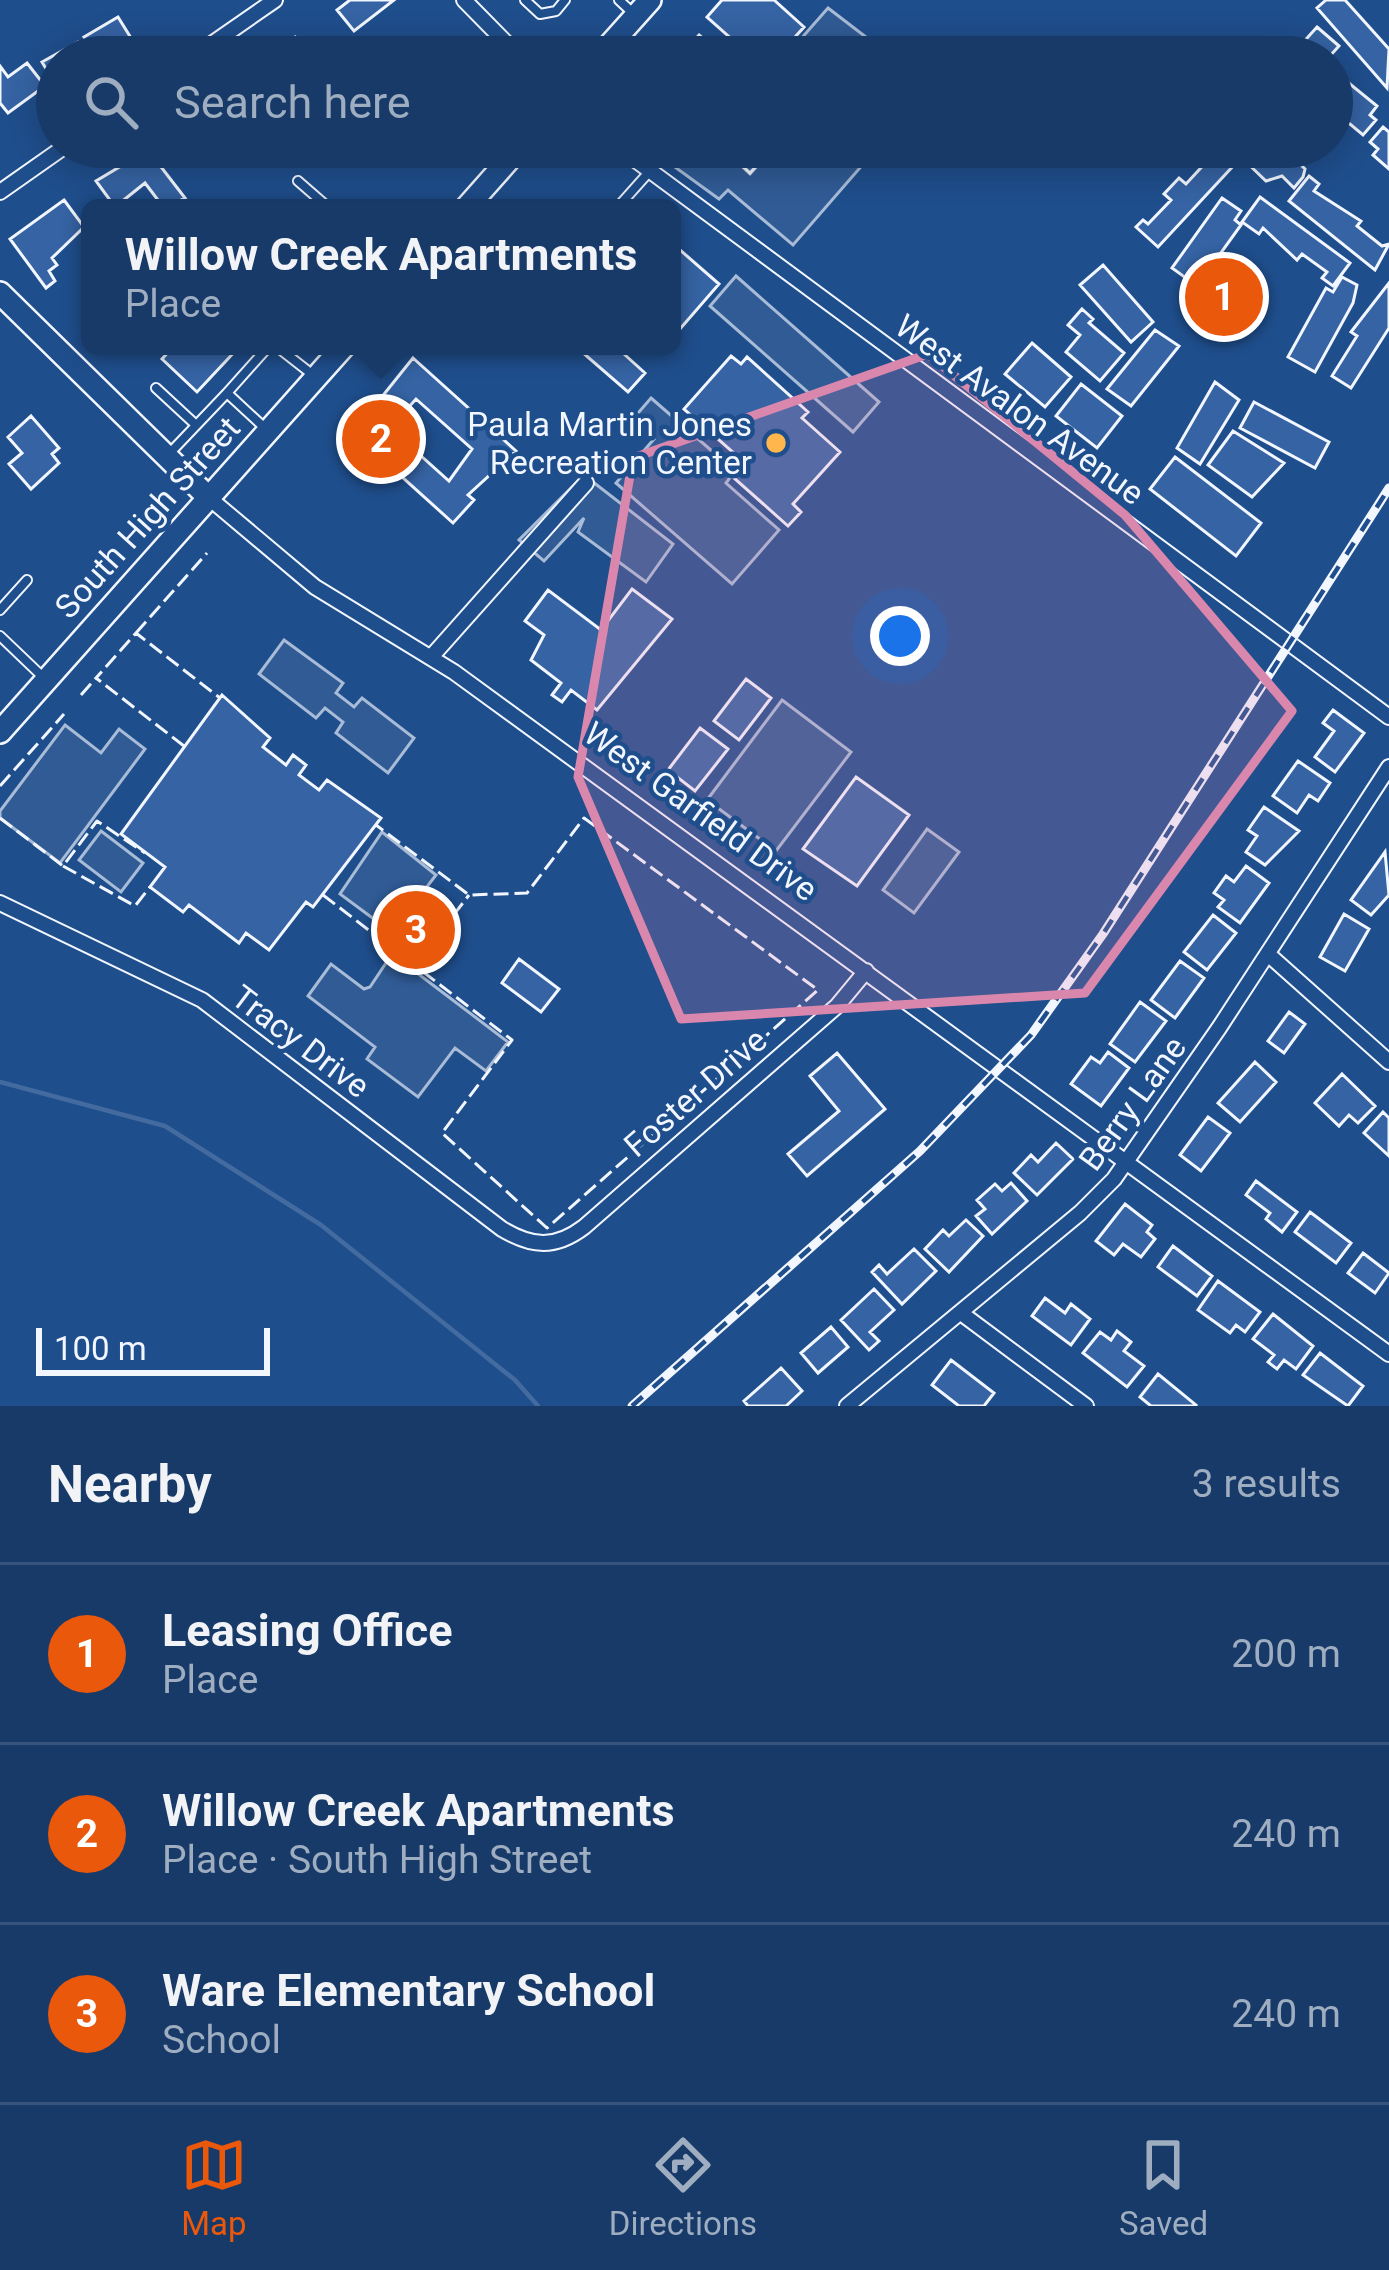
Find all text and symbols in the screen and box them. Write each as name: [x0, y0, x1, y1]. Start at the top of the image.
search box: [36, 36, 1353, 168]
icon: search: [78, 69, 144, 135]
text: Search here: [174, 76, 411, 129]
popup: [81, 199, 681, 355]
text: Willow Creek Apartments: [125, 228, 637, 281]
pin: 1: [1185, 252, 1263, 342]
text: Place: [125, 281, 221, 327]
street label: West Avalon Avenue: [888, 306, 1152, 513]
pin: 2: [342, 394, 420, 484]
place label: Paula Martin Jones Recreation Center: [467, 405, 752, 482]
street label: South High Street: [47, 409, 248, 626]
marker: Paula Martin Jones Recreation Center: [763, 430, 789, 456]
your location: [870, 606, 930, 666]
street label: West Garfield Drive: [577, 714, 825, 909]
pin: 3: [377, 885, 455, 975]
street label: Tracy Drive: [224, 977, 377, 1106]
street label: Foster Drive: [616, 1020, 774, 1165]
street label: Berry Lane: [1071, 1029, 1194, 1178]
scale bar: [36, 1322, 270, 1375]
text: 100 m: [54, 1329, 147, 1368]
text: Nearby: [48, 1455, 212, 1514]
text: 3 results: [1192, 1461, 1341, 1507]
text: Leasing Office: [162, 1604, 452, 1657]
text: 1: [76, 1631, 98, 1677]
text: 200 m: [1231, 1631, 1341, 1677]
text: Place: [162, 1657, 258, 1703]
text: Willow Creek Apartments: [162, 1784, 675, 1837]
text: 2: [76, 1811, 98, 1857]
text: 240 m: [1231, 1811, 1341, 1857]
text: Place · South High Street: [162, 1837, 592, 1883]
text: Ware Elementary School: [162, 1964, 655, 2017]
text: 3: [76, 1991, 98, 2037]
text: 240 m: [1231, 1991, 1341, 2037]
text: School: [162, 2017, 281, 2063]
tab: Map: [181, 2132, 247, 2243]
tab: Directions: [609, 2132, 757, 2243]
tab: Saved: [1119, 2132, 1208, 2243]

